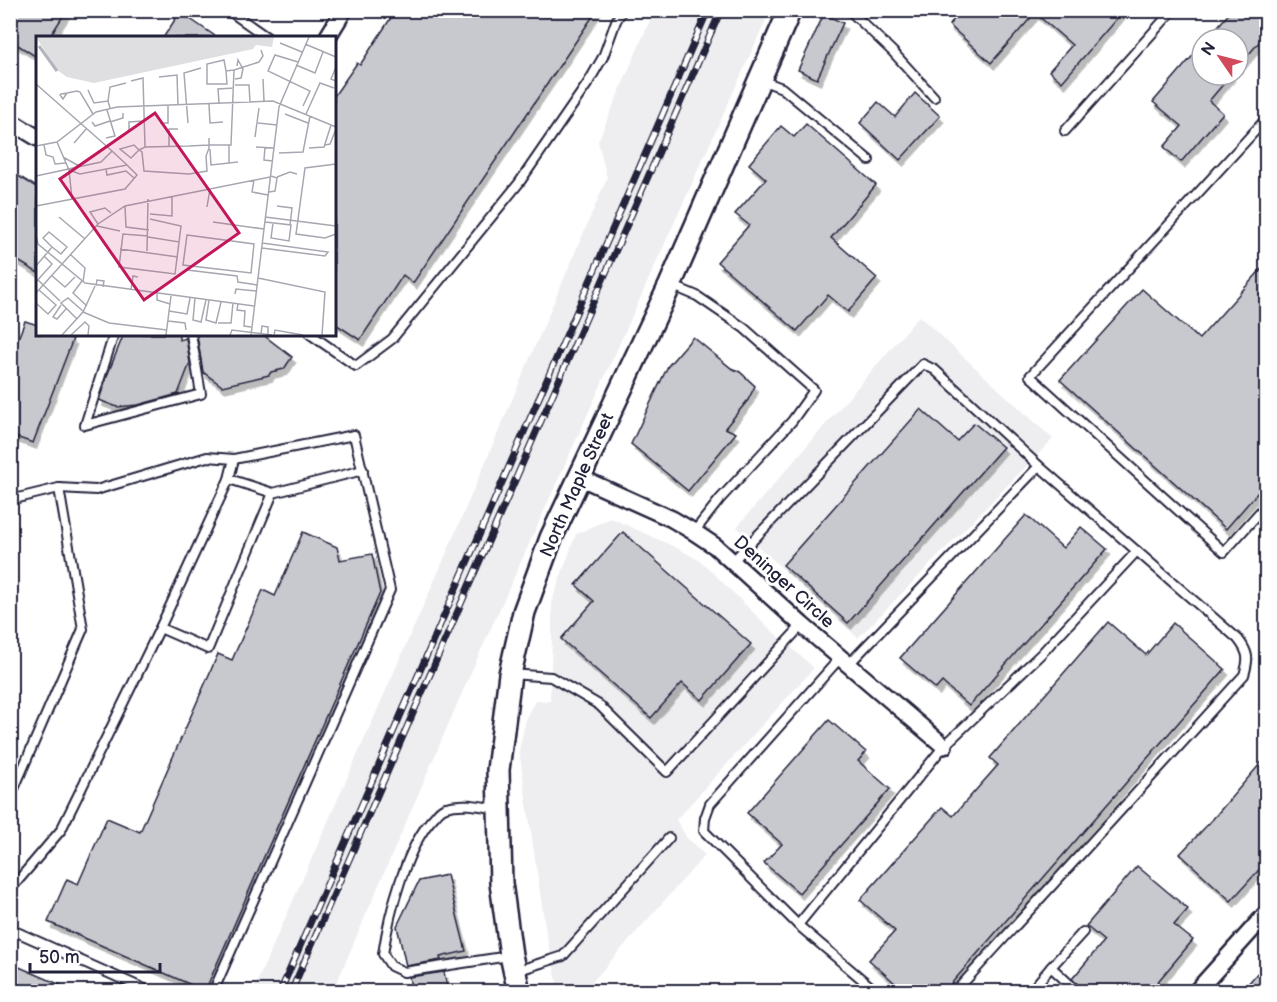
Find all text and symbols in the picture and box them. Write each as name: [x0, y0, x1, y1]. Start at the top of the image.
north arrow: [1190, 27, 1250, 87]
inset map: [36, 36, 336, 336]
text: N: [1198, 39, 1220, 60]
street label: North Maple Street: [536, 409, 618, 560]
street label: Deninger Circle: [729, 531, 839, 633]
scale bar: [30, 936, 160, 974]
text: 50 m: [39, 947, 80, 968]

